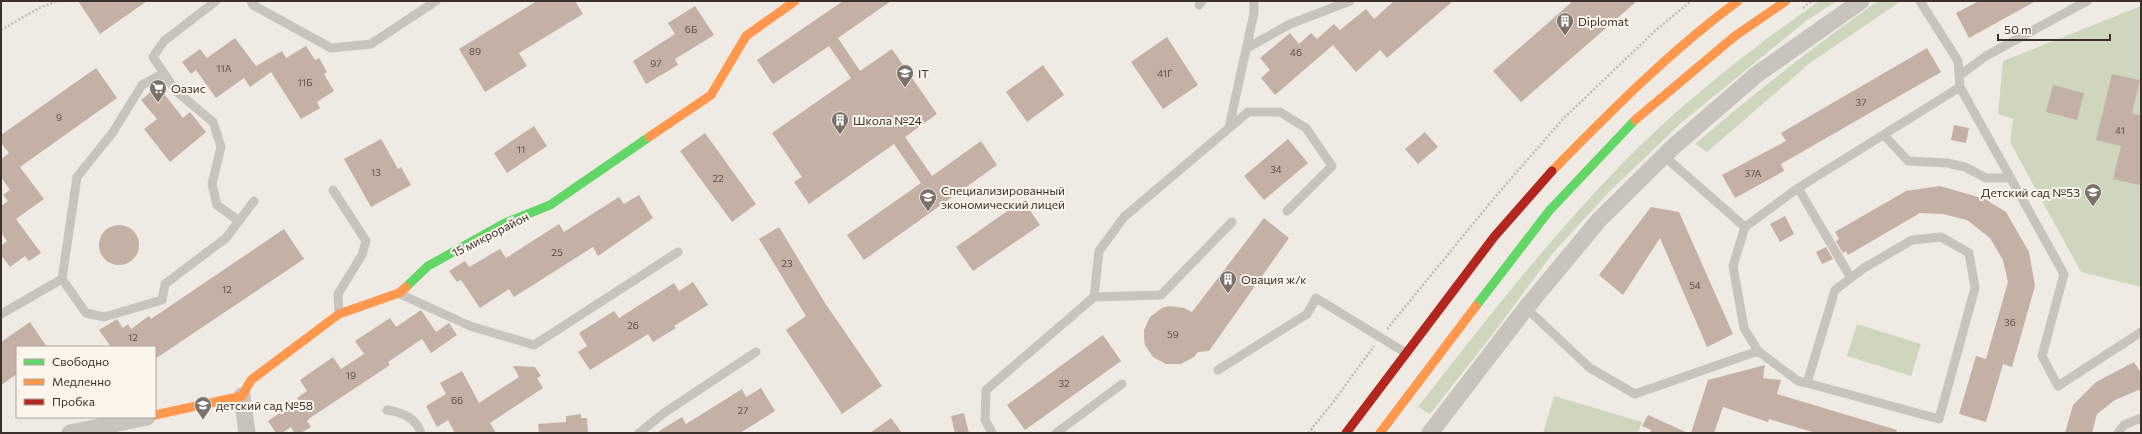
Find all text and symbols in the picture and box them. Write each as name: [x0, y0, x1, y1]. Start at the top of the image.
building icon: Diplomat: [1555, 11, 1575, 36]
place label: Diplomat: [1578, 14, 1629, 28]
scale bar: [1998, 16, 2110, 42]
text: 50 m: [2004, 22, 2032, 36]
house number: 6Б: [685, 23, 697, 35]
house number: 89: [469, 45, 481, 57]
house number: 46: [1290, 46, 1302, 58]
house number: 97: [650, 57, 662, 69]
house number: 11А: [216, 62, 232, 74]
school or university icon: IT: [895, 63, 915, 88]
place label: IT: [918, 66, 929, 80]
house number: 41Г: [1157, 67, 1173, 79]
house number: 11Б: [298, 76, 312, 88]
supermarket icon: Оазис: [148, 78, 168, 103]
place label: Оазис: [171, 81, 206, 95]
house number: 37: [1856, 96, 1866, 108]
building icon: Школа №24: [830, 110, 850, 135]
house number: 9: [56, 111, 62, 123]
place label: Школа №24: [853, 113, 922, 127]
house number: 41: [2115, 124, 2125, 136]
house number: 11: [517, 143, 525, 155]
house number: 34: [1270, 163, 1282, 175]
house number: 13: [371, 166, 381, 178]
house number: 37А: [1745, 167, 1762, 179]
house number: 22: [712, 172, 724, 184]
school or university icon: Детский сад №53: [2083, 182, 2103, 207]
place label: Специализированный экономический лицей: [941, 183, 1065, 211]
place label: Детский сад №53: [1981, 185, 2080, 199]
school or university icon: Специализированный экономический лицей: [918, 187, 938, 212]
street label: 15 микрорайон: [449, 209, 531, 259]
house number: 25: [551, 246, 563, 258]
house number: 23: [781, 257, 793, 269]
building icon: Овация ж/к: [1218, 269, 1238, 294]
place label: Овация ж/к: [1241, 272, 1307, 286]
house number: 54: [1689, 279, 1701, 291]
house number: 12: [222, 283, 232, 295]
house number: 36: [2004, 316, 2016, 328]
house number: 26: [627, 319, 639, 331]
house number: 59: [1167, 328, 1179, 340]
house number: 12: [128, 331, 138, 343]
legend: [16, 346, 156, 418]
text: Свободно: [52, 354, 109, 368]
house number: 19: [346, 369, 356, 381]
text: Медленно: [52, 374, 111, 388]
house number: 32: [1058, 377, 1070, 389]
text: Пробка: [52, 394, 95, 408]
house number: 66: [451, 394, 463, 406]
school or university icon: детский сад №58: [193, 395, 213, 420]
place label: детский сад №58: [216, 398, 313, 412]
house number: 27: [738, 404, 748, 416]

